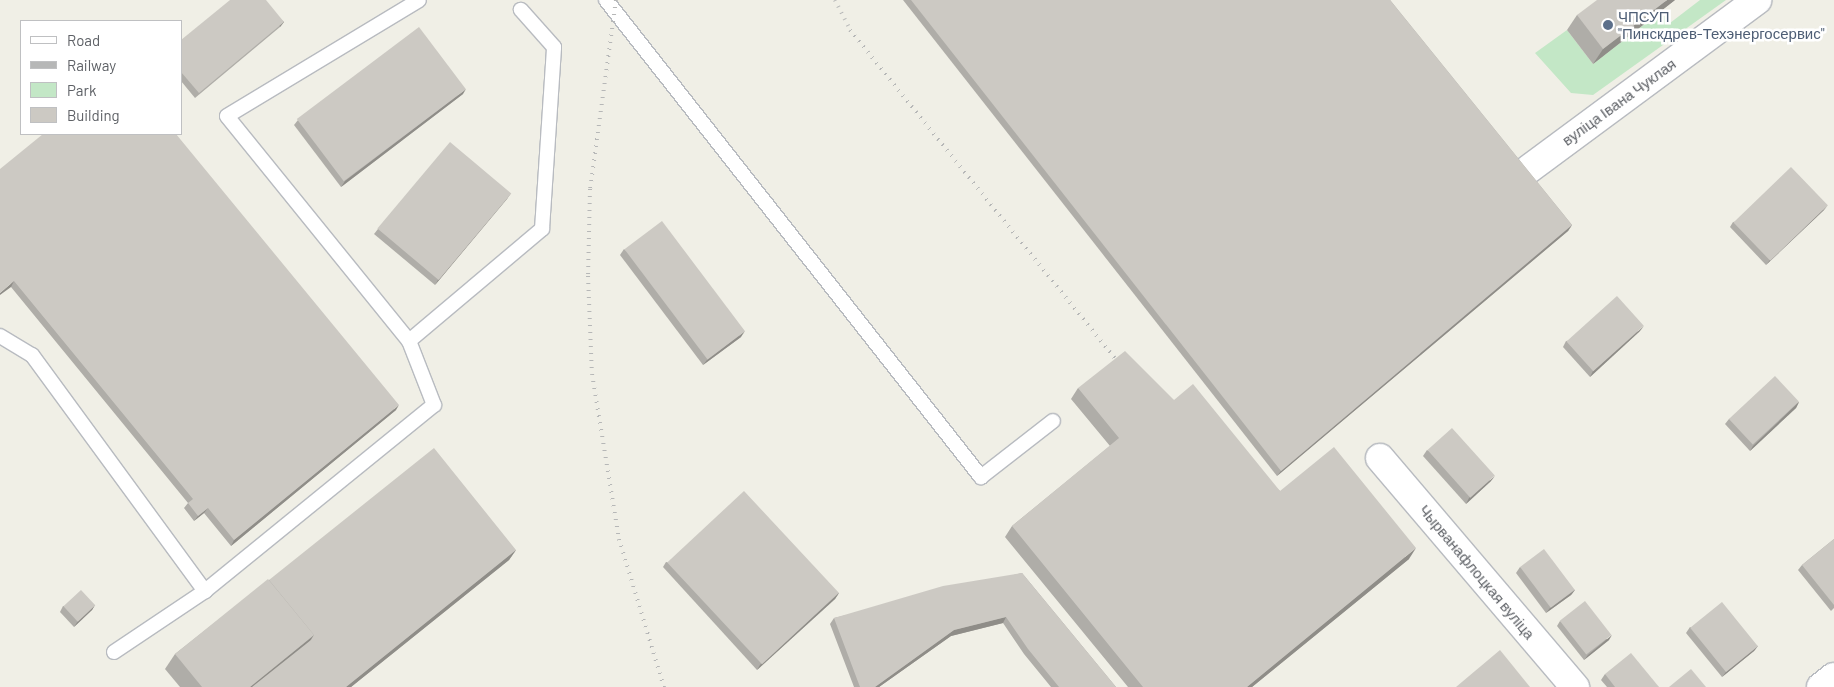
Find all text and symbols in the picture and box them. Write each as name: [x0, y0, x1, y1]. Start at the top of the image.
place label: ЧПСУП "Пинскдрев-Техэнергосервис": [1618, 7, 1825, 42]
marker: ЧПСУП "Пинскдрев-Техэнергосервис": [1602, 19, 1614, 31]
legend: [20, 20, 182, 135]
text: Road: [67, 31, 100, 49]
street label: вуліца Івана Чуклая: [1559, 55, 1679, 149]
text: Railway: [67, 56, 116, 74]
text: Park: [67, 81, 96, 99]
text: Building: [67, 106, 120, 124]
street label: Чырванафлоцкая вуліца: [1415, 501, 1539, 643]

